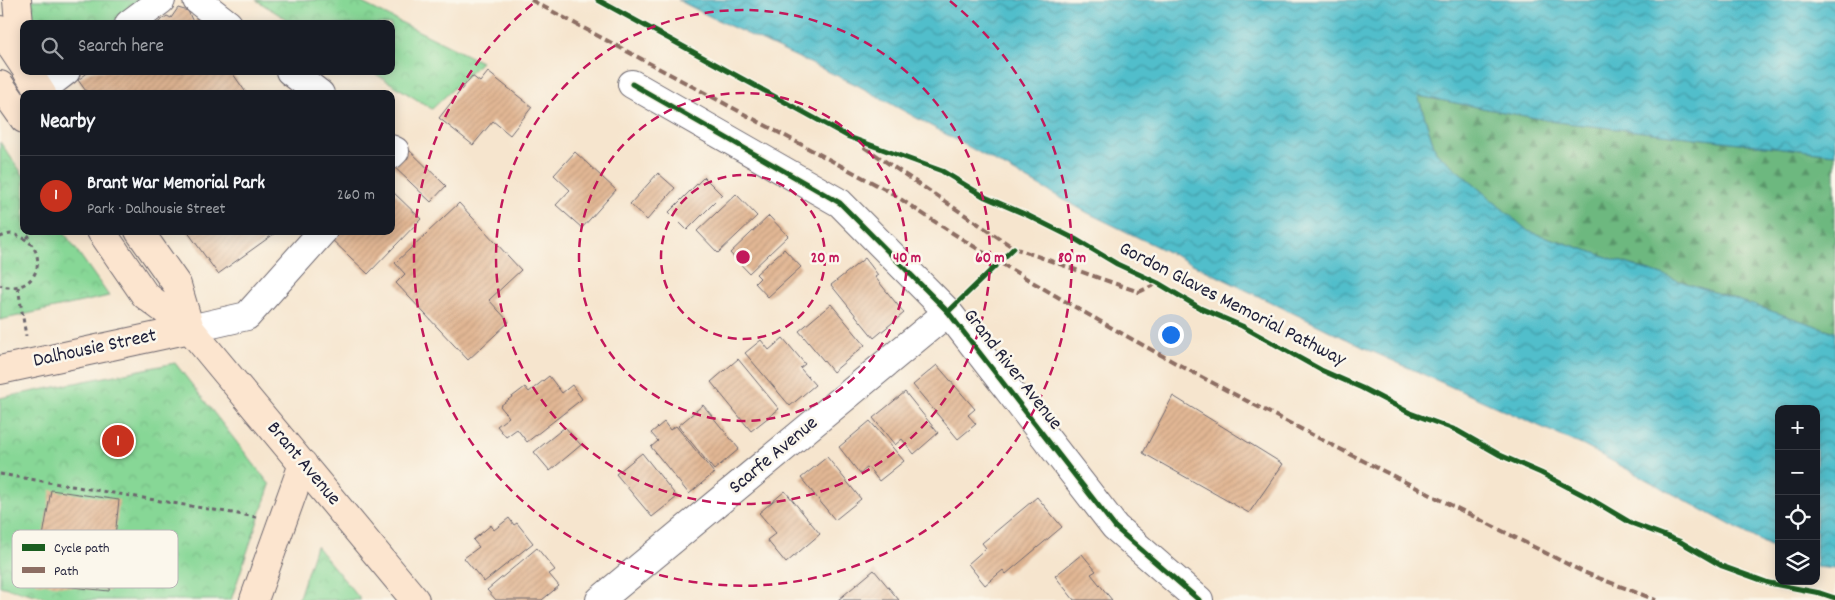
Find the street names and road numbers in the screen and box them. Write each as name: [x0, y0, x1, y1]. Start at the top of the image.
street label: Gordon Glaves Memorial Pathway: [1114, 235, 1351, 375]
street label: Grand River Avenue: [956, 303, 1069, 437]
street label: Dalhousie Street: [31, 322, 159, 376]
street label: Scarfe Avenue: [723, 410, 825, 502]
street label: Brant Avenue: [259, 416, 347, 512]

